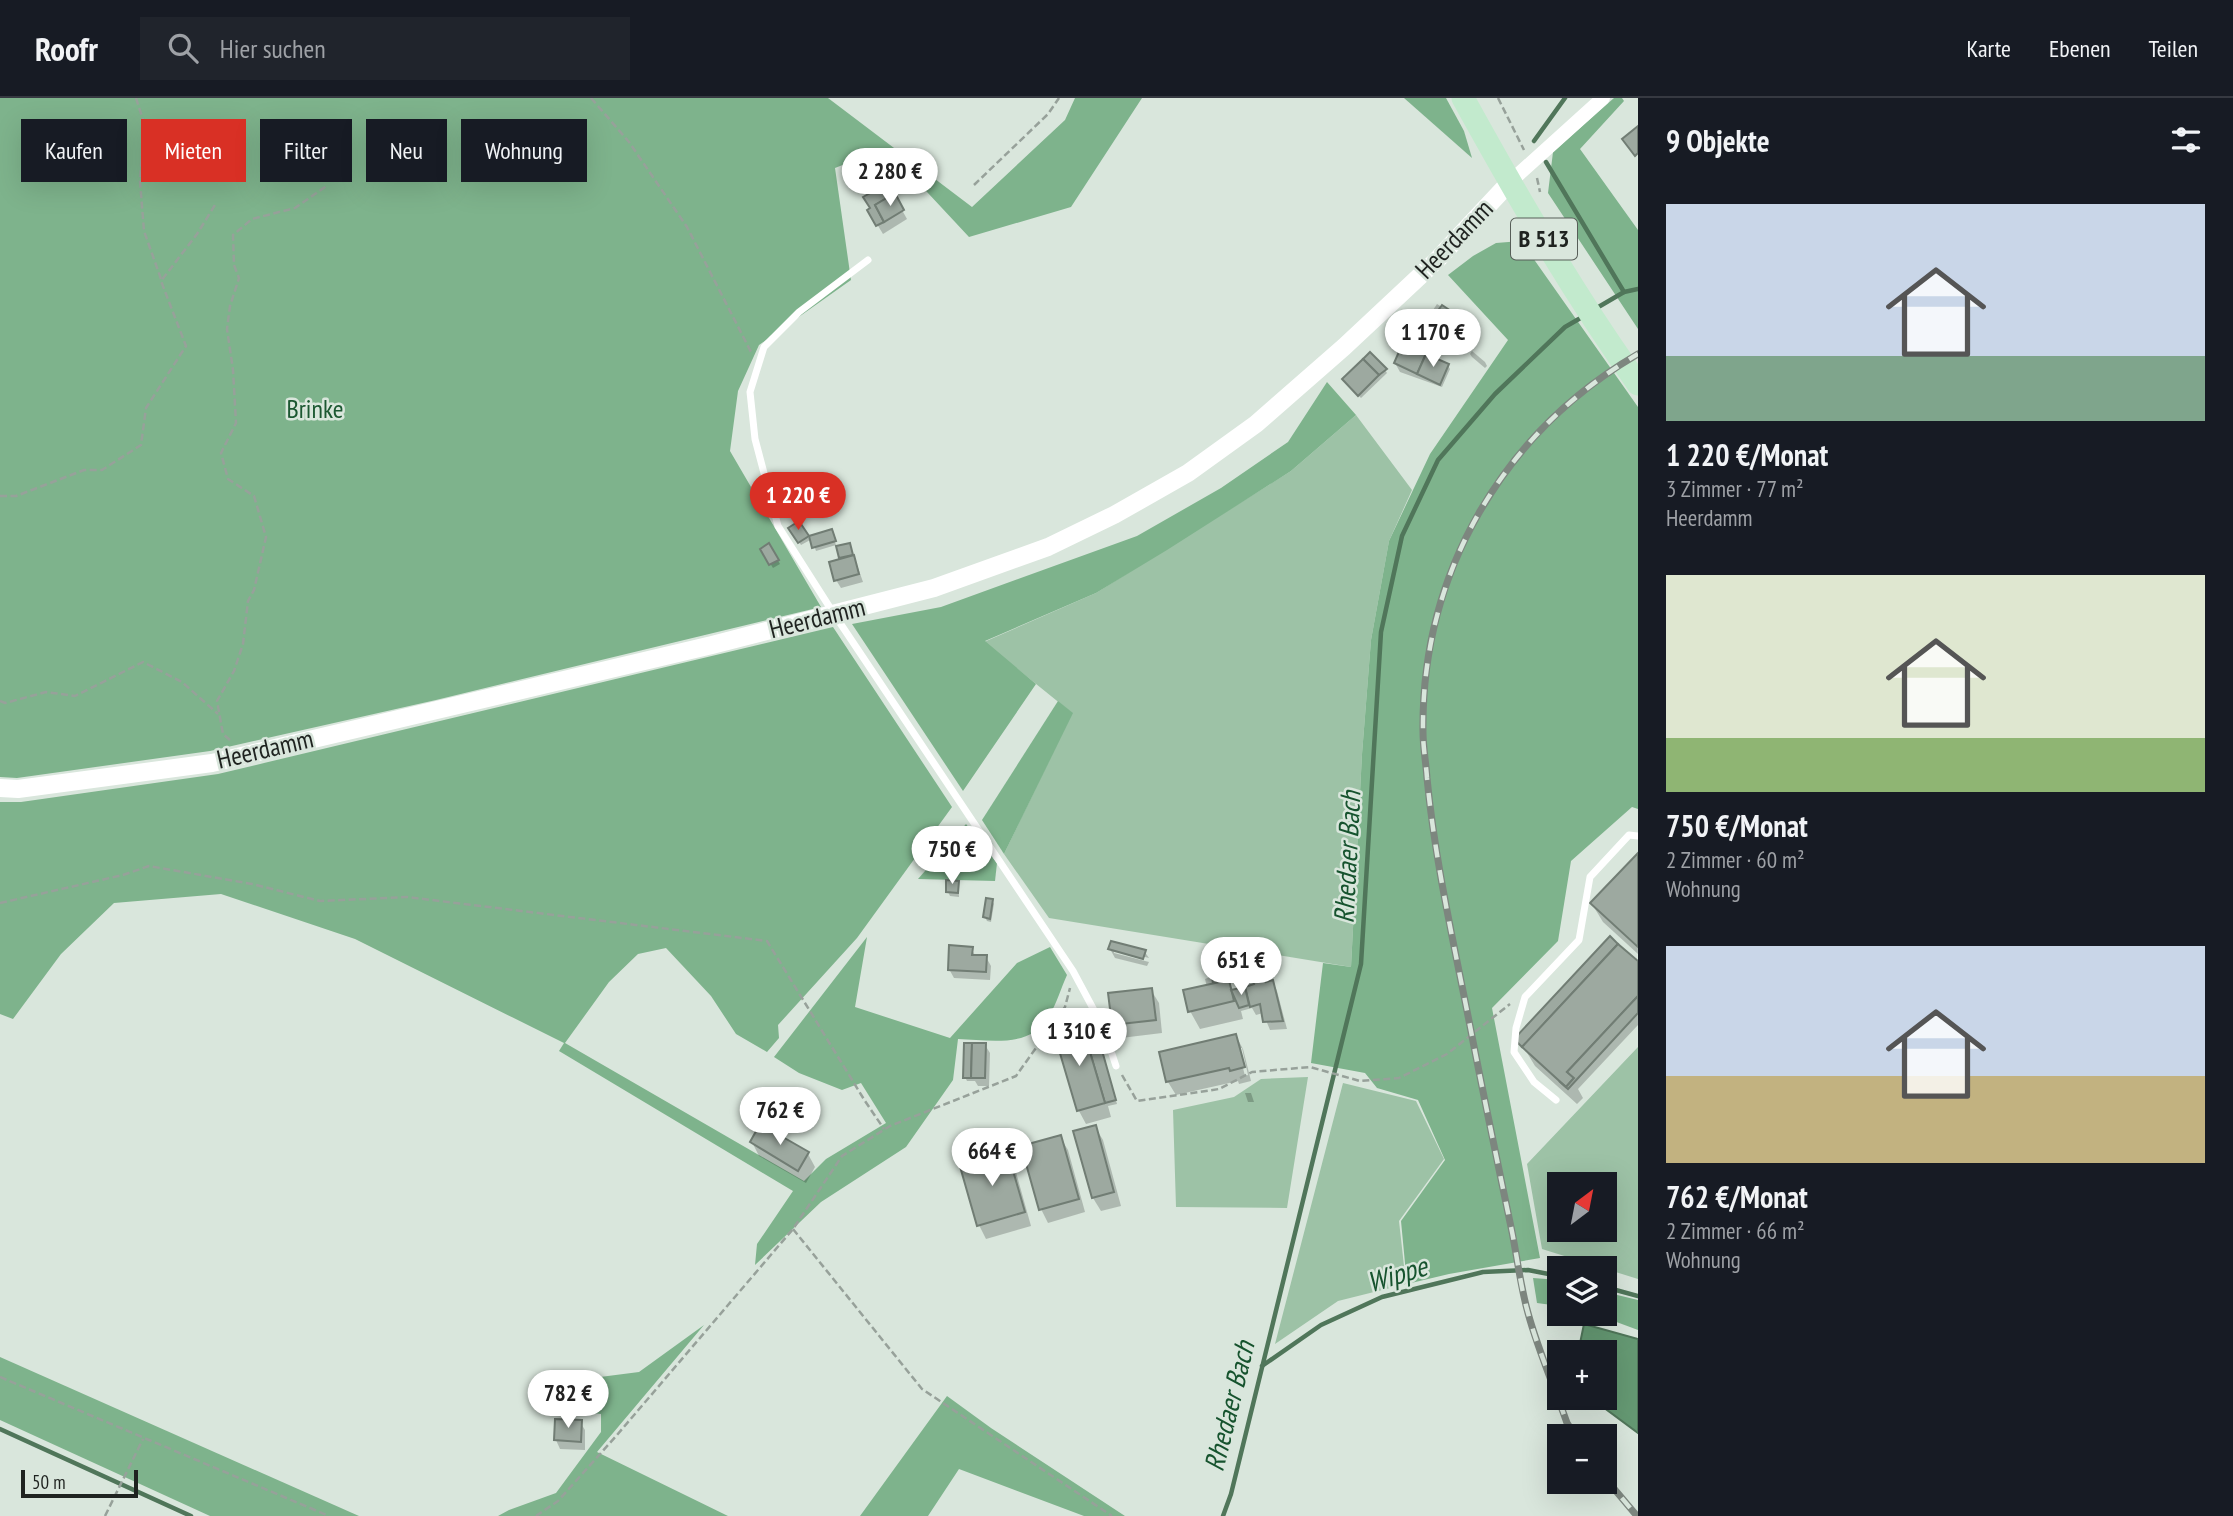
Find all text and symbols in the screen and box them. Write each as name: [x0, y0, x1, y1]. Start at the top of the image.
search box: [140, 17, 630, 80]
text: Roofr: [35, 27, 98, 70]
icon: search: [164, 29, 202, 67]
text: Hier suchen: [220, 32, 326, 65]
text: Karte: [1967, 33, 2011, 64]
text: Ebenen: [2049, 33, 2111, 64]
text: Teilen: [2149, 33, 2198, 64]
chip: Kaufen: [21, 119, 127, 182]
chip: Mieten: [141, 119, 246, 182]
chip: Filter: [260, 119, 352, 182]
chip: Neu: [366, 119, 447, 182]
chip: Wohnung: [461, 119, 587, 182]
text: 9 Objekte: [1666, 121, 1770, 160]
icon: filters: [2167, 121, 2205, 159]
pin: 2 280 €: [825, 148, 955, 208]
text: 2 280 €: [858, 156, 922, 185]
street label: Heerdamm: [1408, 192, 1499, 285]
road number: B 513: [1511, 218, 1577, 260]
icon: home: [1873, 249, 1999, 375]
pin: 1 170 €: [1368, 310, 1498, 369]
text: 1 170 €: [1401, 317, 1465, 346]
park label: Brinke: [287, 392, 344, 425]
text: 1 220 €/Monat: [1666, 435, 1828, 474]
pin: 1 220 €: [733, 472, 863, 532]
text: 3 Zimmer · 77 m²: [1666, 474, 1804, 503]
text: 1 220 €: [766, 480, 830, 509]
text: Heerdamm: [1666, 503, 1753, 532]
street label: Heerdamm: [765, 590, 868, 645]
icon: home: [1873, 620, 1999, 746]
street label: Heerdamm: [214, 721, 316, 776]
water label: Rhedaer Bach: [1325, 788, 1369, 924]
text: 750 €/Monat: [1666, 806, 1808, 845]
pin: 750 €: [903, 826, 1001, 886]
text: 750 €: [928, 834, 976, 863]
text: 2 Zimmer · 60 m²: [1666, 845, 1804, 874]
text: Wohnung: [1666, 874, 1741, 903]
pin: 651 €: [1192, 937, 1290, 997]
text: 651 €: [1217, 945, 1265, 974]
icon: home: [1873, 991, 1999, 1117]
pin: 1 310 €: [1014, 1009, 1144, 1068]
text: 1 310 €: [1047, 1016, 1111, 1045]
pin: 762 €: [731, 1088, 829, 1147]
text: 762 €: [756, 1095, 804, 1124]
pin: 664 €: [943, 1128, 1041, 1188]
text: 664 €: [968, 1136, 1016, 1165]
north arrow: [1547, 1172, 1617, 1242]
map controls: [1547, 1172, 1617, 1494]
text: 762 €/Monat: [1666, 1177, 1808, 1216]
text: 2 Zimmer · 66 m²: [1666, 1216, 1804, 1245]
text: Wohnung: [1666, 1245, 1741, 1274]
water label: Wippe: [1362, 1246, 1434, 1300]
button: layers: [1547, 1256, 1617, 1326]
water label: Rhedaer Bach: [1195, 1335, 1263, 1475]
button: +: [1547, 1340, 1617, 1410]
pin: 782 €: [519, 1370, 617, 1430]
text: 782 €: [544, 1378, 592, 1407]
button: −: [1547, 1424, 1617, 1494]
scale bar: [21, 1467, 138, 1499]
text: 50 m: [32, 1470, 66, 1494]

